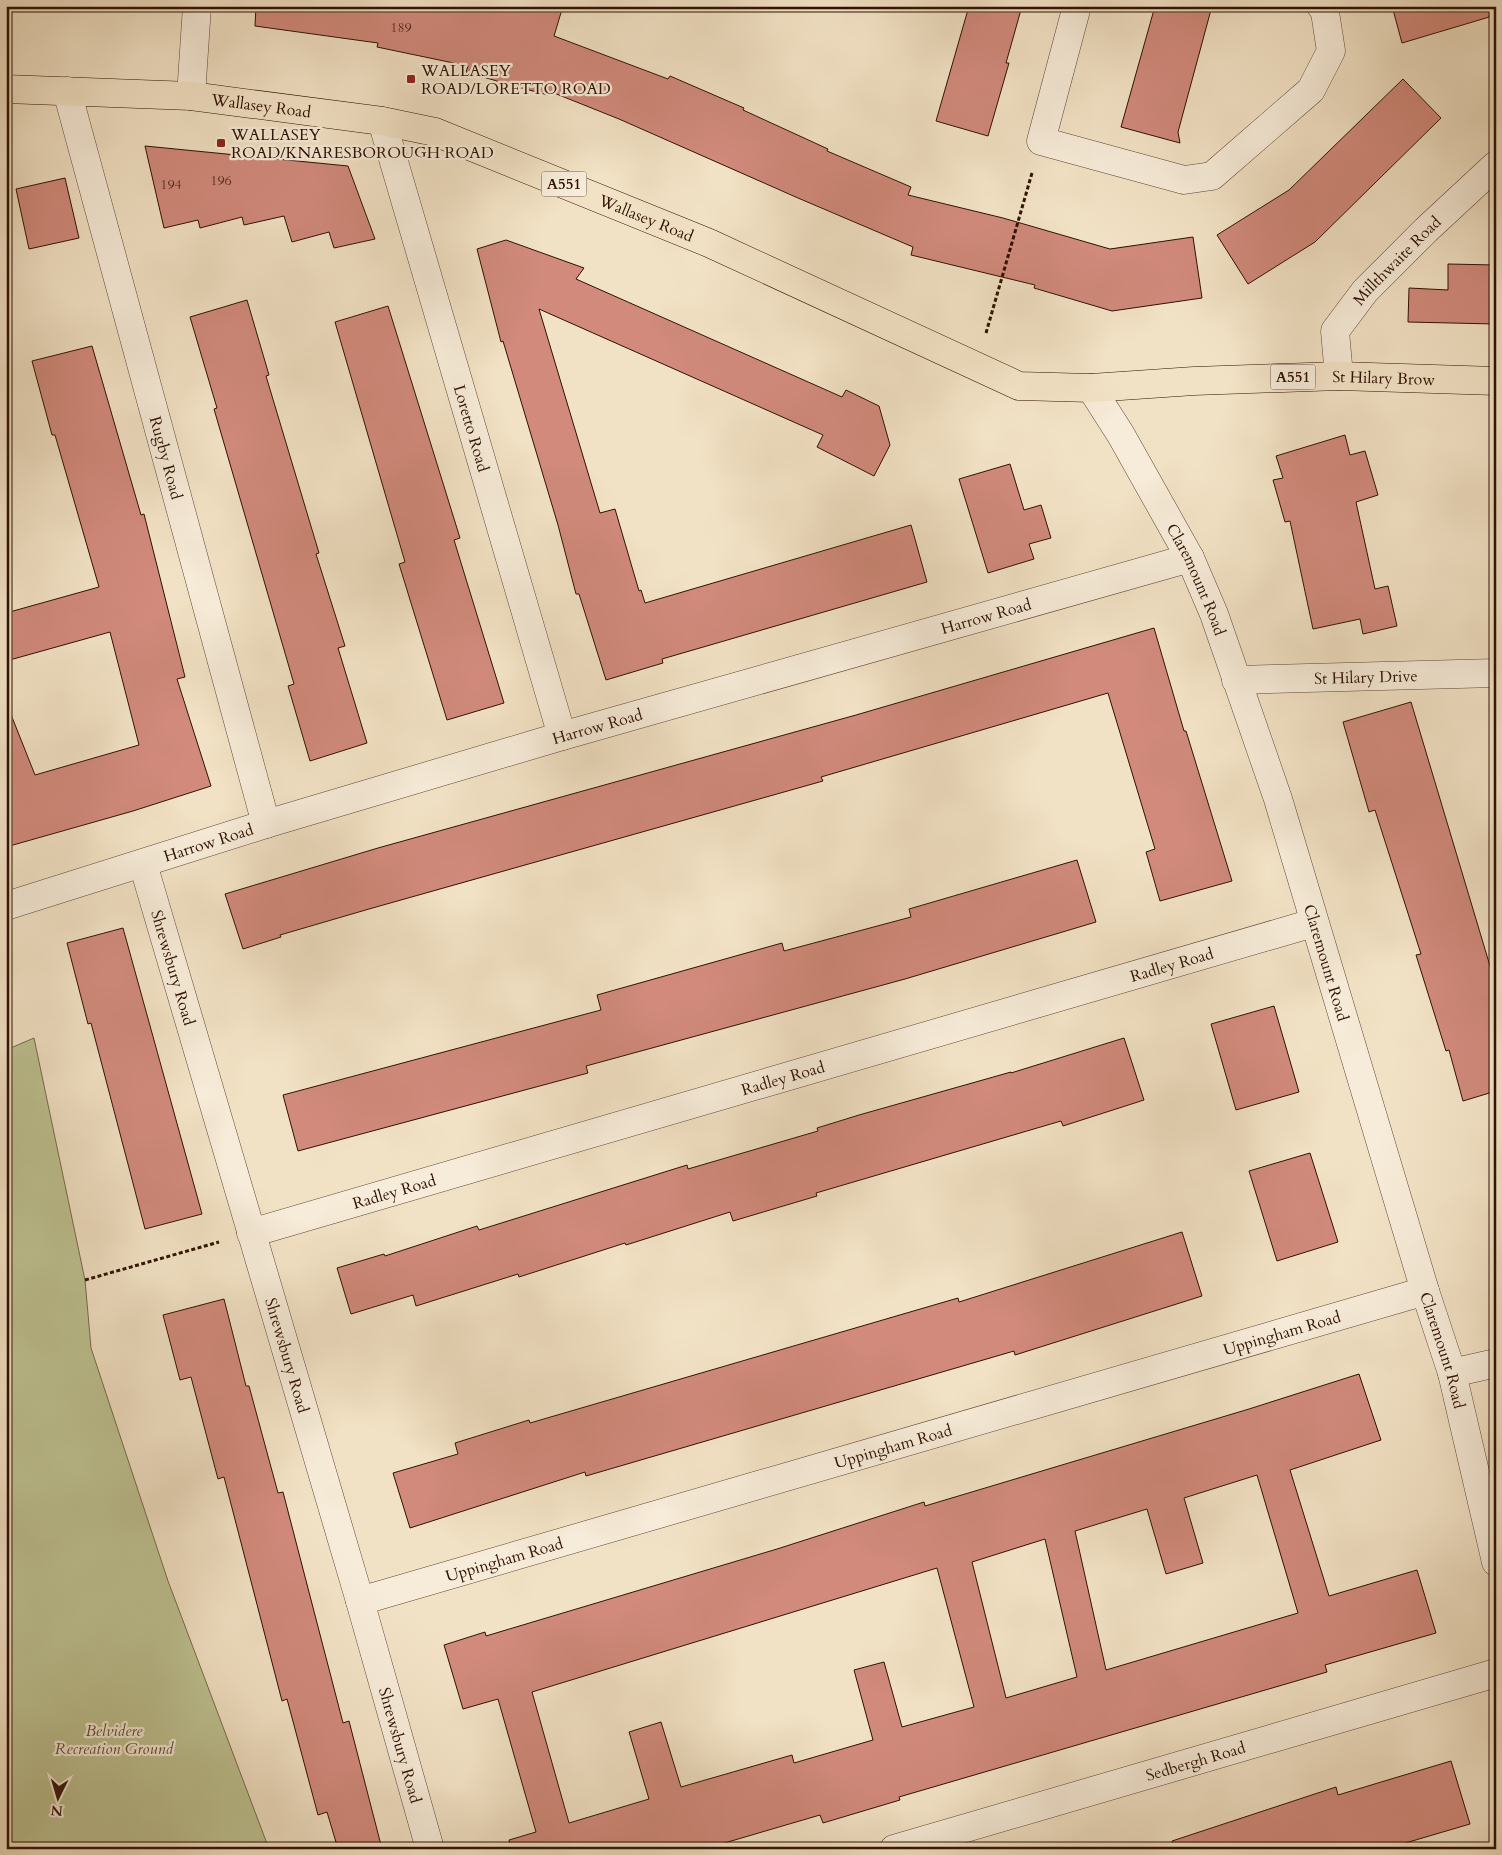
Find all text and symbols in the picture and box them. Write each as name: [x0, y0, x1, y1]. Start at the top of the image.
house number: 189: [390, 18, 412, 37]
place label: WALLASEY ROAD/LORETTO ROAD: [420, 60, 611, 100]
marker: WALLASEY ROAD/LORETTO ROAD: [405, 73, 417, 85]
street label: Wallasey Road: [209, 89, 313, 124]
place label: WALLASEY ROAD/KNARESBOROUGH ROAD: [230, 124, 494, 164]
marker: WALLASEY ROAD/KNARESBOROUGH ROAD: [215, 137, 227, 149]
house number: 196: [210, 171, 232, 190]
road number: A551: [542, 172, 586, 196]
house number: 194: [160, 175, 182, 194]
street label: Wallasey Road: [595, 189, 697, 248]
street label: Millthwaite Road: [1348, 211, 1447, 310]
road number: A551: [1270, 364, 1316, 390]
street label: St Hilary Brow: [1332, 366, 1436, 391]
street label: Loretto Road: [448, 382, 494, 475]
street label: Rugby Road: [144, 414, 188, 503]
street label: Claremount Road: [1161, 520, 1231, 639]
street label: Harrow Road: [938, 593, 1034, 640]
street label: St Hilary Drive: [1314, 665, 1418, 690]
street label: Harrow Road: [550, 704, 646, 750]
street label: Harrow Road: [161, 819, 257, 868]
street label: Claremount Road: [1298, 902, 1354, 1024]
street label: Shrewsbury Road: [145, 908, 200, 1029]
street label: Radley Road: [1128, 943, 1217, 988]
street label: Radley Road: [739, 1056, 828, 1101]
street label: Radley Road: [350, 1169, 439, 1215]
street label: Claremount Road: [1414, 1289, 1470, 1411]
street label: Shrewsbury Road: [259, 1295, 314, 1416]
street label: Uppingham Road: [1221, 1306, 1344, 1361]
street label: Uppingham Road: [832, 1419, 955, 1474]
street label: Uppingham Road: [443, 1532, 566, 1588]
street label: Shrewsbury Road: [373, 1685, 427, 1806]
park label: Belvidere Recreation Ground: [55, 1720, 175, 1760]
street label: Sedbergh Road: [1143, 1737, 1249, 1787]
north arrow: [32, 1772, 82, 1822]
text: N: [50, 1800, 64, 1820]

